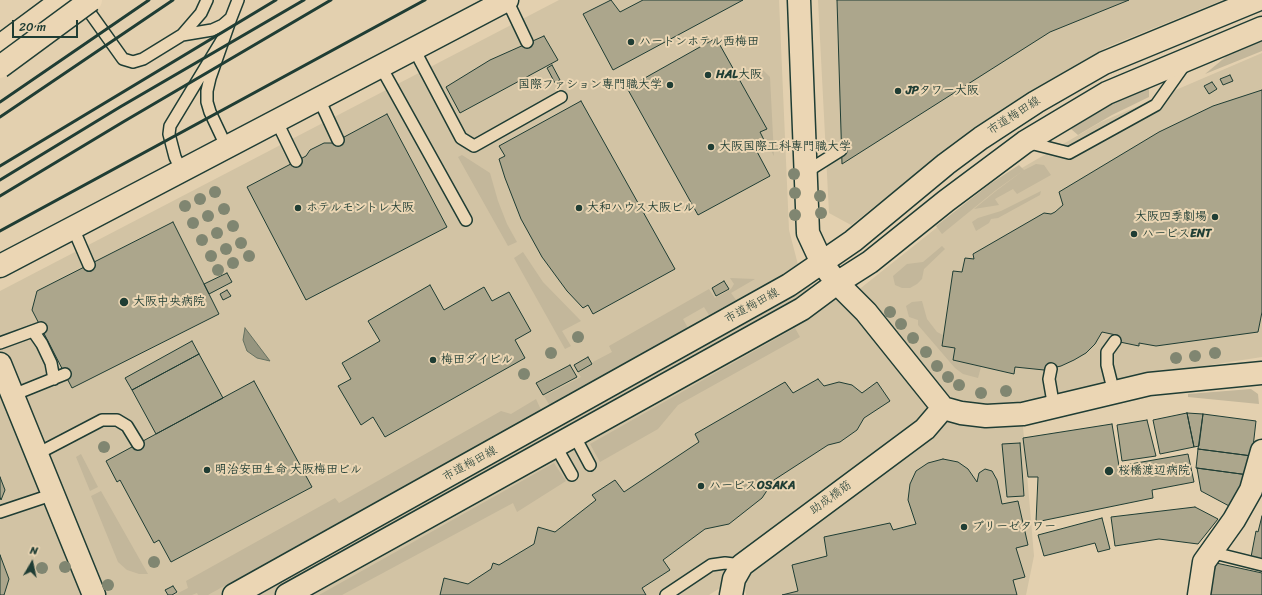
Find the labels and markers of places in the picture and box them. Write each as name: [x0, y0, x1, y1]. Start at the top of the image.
place label: ハートンホテル西梅田: [639, 35, 759, 49]
marker: ハートンホテル西梅田: [626, 37, 636, 47]
place label: HAL大阪: [716, 68, 762, 82]
marker: HAL大阪: [703, 70, 713, 80]
place label: 国際ファション専門職大学: [518, 78, 662, 92]
marker: 国際ファション専門職大学: [665, 80, 675, 90]
place label: JPタワー大阪: [906, 84, 979, 98]
marker: JPタワー大阪: [893, 86, 903, 96]
place label: 大阪国際工科専門職大学: [719, 140, 851, 154]
marker: 大阪国際工科専門職大学: [706, 142, 716, 152]
place label: ホテルモントレ大阪: [306, 201, 414, 215]
place label: 大和ハウス大阪ビル: [587, 201, 695, 215]
marker: ホテルモントレ大阪: [293, 203, 303, 213]
marker: 大和ハウス大阪ビル: [574, 203, 584, 213]
place label: 大阪四季劇場: [1135, 210, 1207, 224]
marker: 大阪四季劇場: [1210, 212, 1220, 222]
place label: ハービスENT: [1142, 227, 1211, 241]
marker: ハービスENT: [1129, 229, 1139, 239]
place label: 大阪中央病院: [133, 295, 205, 309]
marker: 大阪中央病院: [118, 296, 130, 308]
place label: 梅田ダイビル: [441, 353, 513, 367]
marker: 梅田ダイビル: [428, 355, 438, 365]
place label: 明治安田生命 大阪梅田ビル: [215, 463, 362, 477]
place label: 桜橋渡辺病院: [1118, 464, 1190, 478]
marker: 明治安田生命 大阪梅田ビル: [202, 465, 212, 475]
marker: 桜橋渡辺病院: [1103, 465, 1115, 477]
place label: ハービスOSAKA: [709, 479, 795, 493]
marker: ハービスOSAKA: [696, 481, 706, 491]
place label: ブリーゼタワー: [972, 520, 1056, 534]
marker: ブリーゼタワー: [959, 522, 969, 532]

